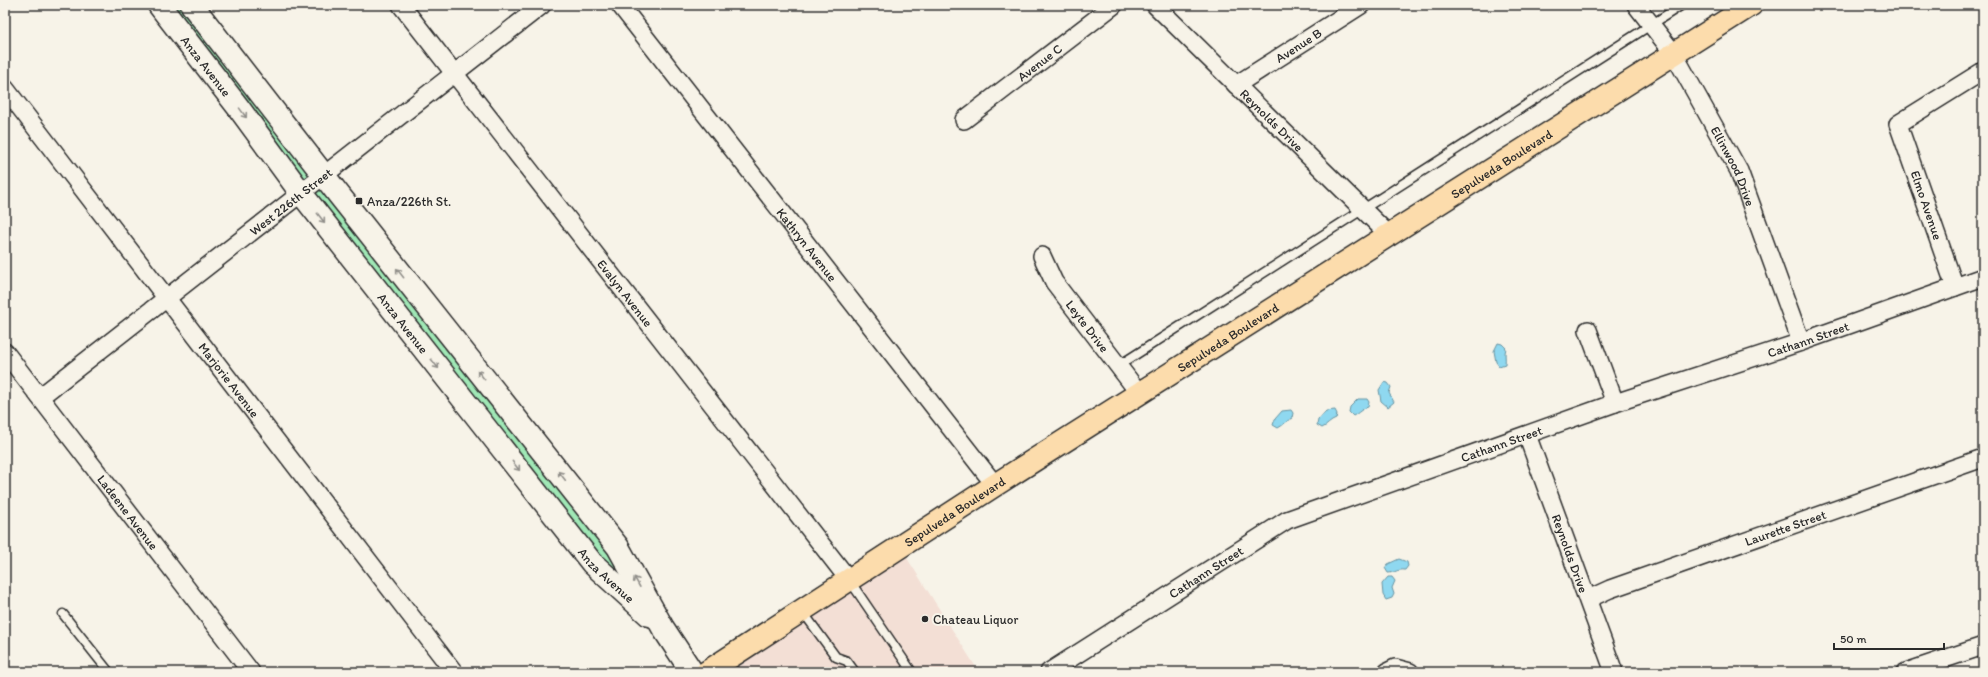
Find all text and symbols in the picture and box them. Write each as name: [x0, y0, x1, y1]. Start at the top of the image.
street label: Avenue B: [1273, 25, 1325, 66]
street label: Anza Avenue: [178, 33, 234, 100]
street label: Avenue C: [1014, 41, 1065, 84]
street label: Reynolds Drive: [1237, 86, 1306, 155]
one-way arrow: [238, 108, 247, 119]
street label: Ellinwood Drive: [1708, 124, 1758, 208]
street label: Sepulveda Boulevard: [1448, 126, 1555, 202]
street label: West 226th Street: [247, 165, 335, 239]
street label: Elmo Avenue: [1908, 169, 1945, 242]
place label: Anza/226th St.: [367, 194, 451, 209]
marker: Anza/226th St.: [354, 196, 364, 206]
street label: Kathryn Avenue: [773, 205, 840, 285]
one-way arrow: [316, 212, 325, 223]
street label: Evalyn Avenue: [594, 257, 656, 330]
one-way arrow: [396, 267, 405, 278]
street label: Anza Avenue: [374, 290, 431, 356]
street label: Leyte Drive: [1063, 297, 1112, 355]
street label: Sepulveda Boulevard: [1174, 300, 1281, 375]
street label: Cathann Street: [1766, 318, 1851, 361]
street label: Marjorie Avenue: [195, 340, 262, 420]
one-way arrow: [431, 358, 440, 369]
one-way arrow: [477, 369, 485, 380]
street label: Cathann Street: [1459, 423, 1544, 465]
one-way arrow: [511, 460, 520, 471]
one-way arrow: [558, 471, 566, 482]
street label: Ladeene Avenue: [94, 472, 161, 553]
street label: Sepulveda Boulevard: [901, 474, 1008, 550]
street label: Laurette Street: [1743, 507, 1828, 549]
street label: Reynolds Drive: [1549, 512, 1591, 595]
street label: Cathann Street: [1166, 543, 1246, 602]
street label: Anza Avenue: [575, 545, 637, 606]
one-way arrow: [633, 576, 641, 588]
place label: Chateau Liquor: [933, 612, 1018, 627]
marker: Chateau Liquor: [920, 614, 930, 624]
scale bar: [1834, 625, 1944, 651]
text: 50 m: [1840, 632, 1866, 646]

